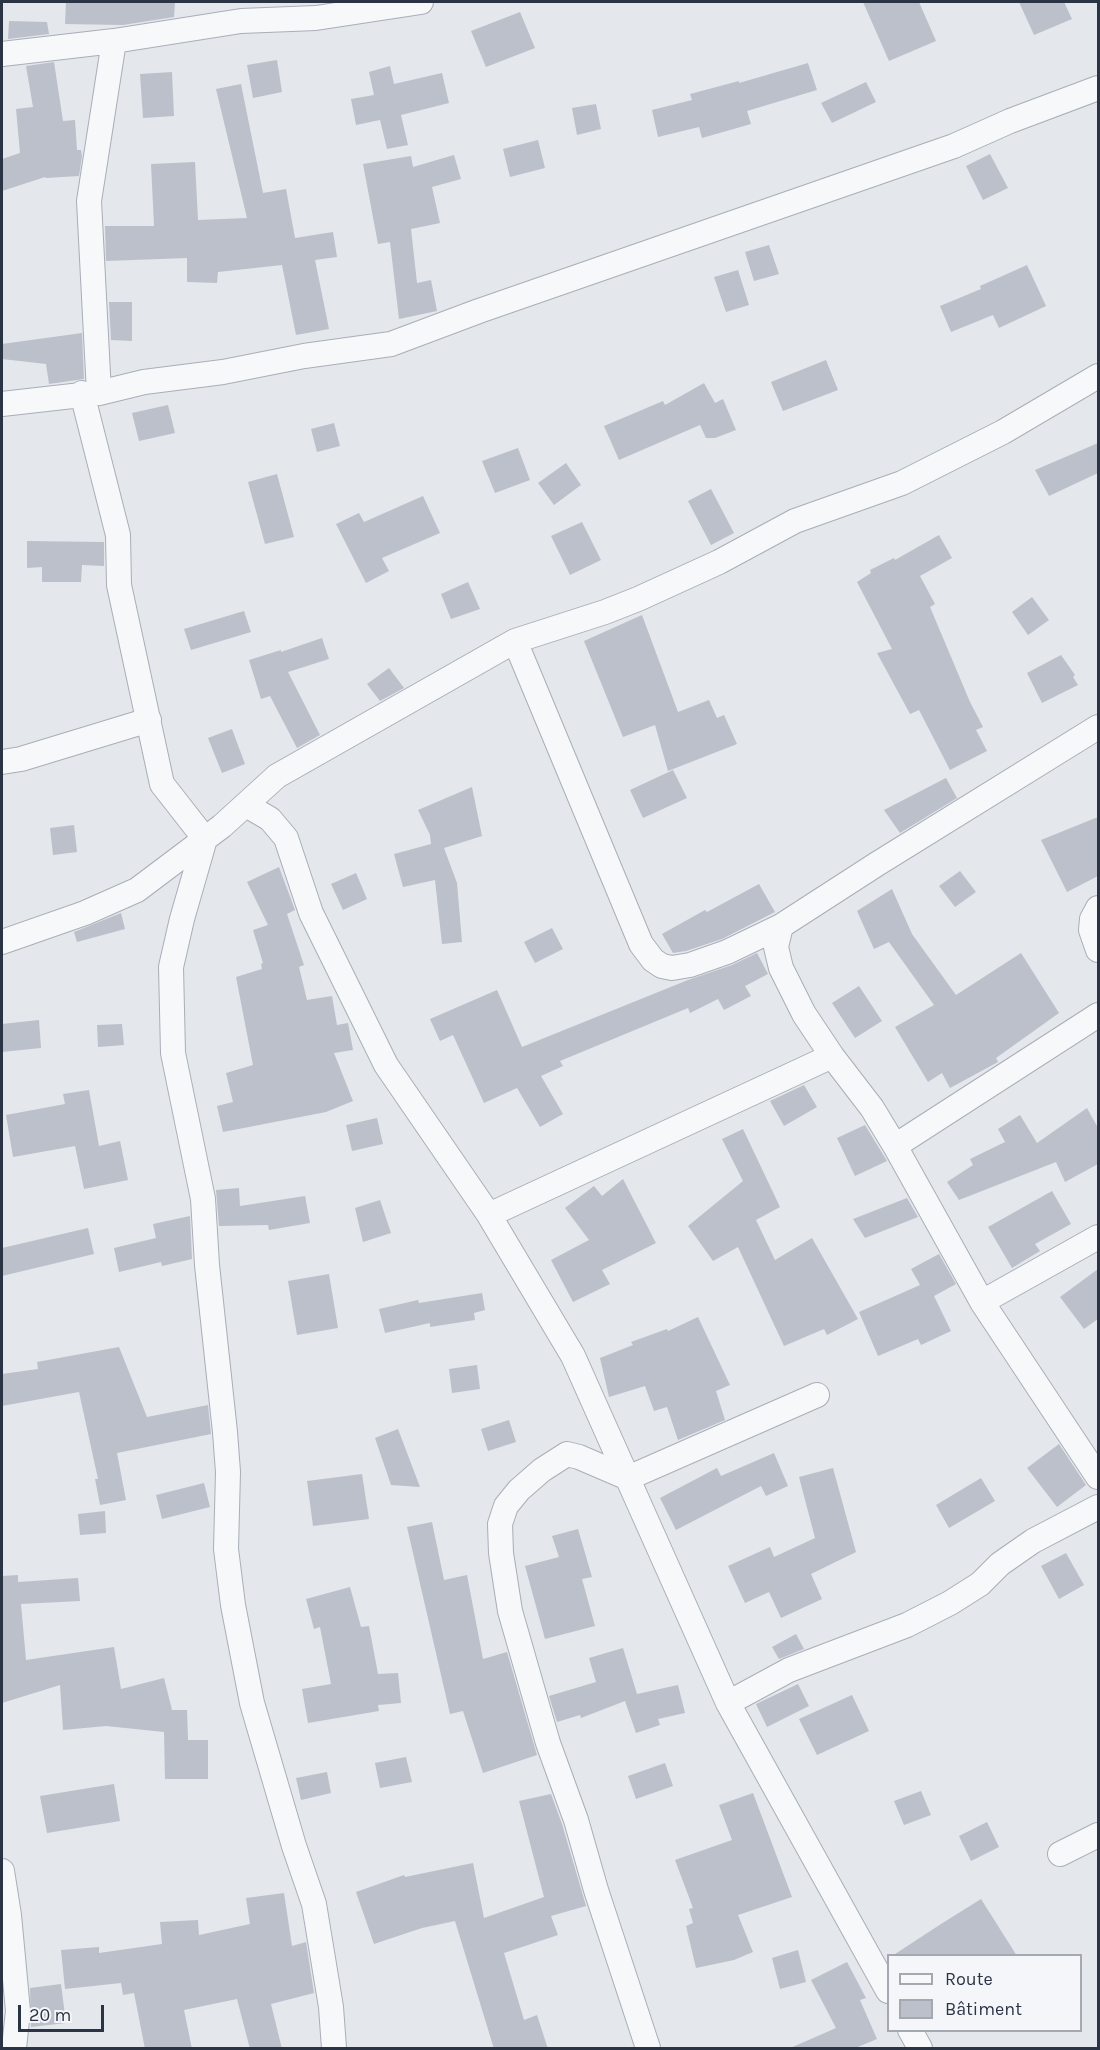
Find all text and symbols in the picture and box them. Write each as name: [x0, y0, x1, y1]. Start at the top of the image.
legend: [887, 1954, 1082, 2032]
text: Route: [945, 1968, 993, 1990]
scale bar: [21, 1993, 106, 2031]
text: Bâtiment: [945, 1998, 1022, 2020]
text: 20 m: [29, 2004, 71, 2026]

